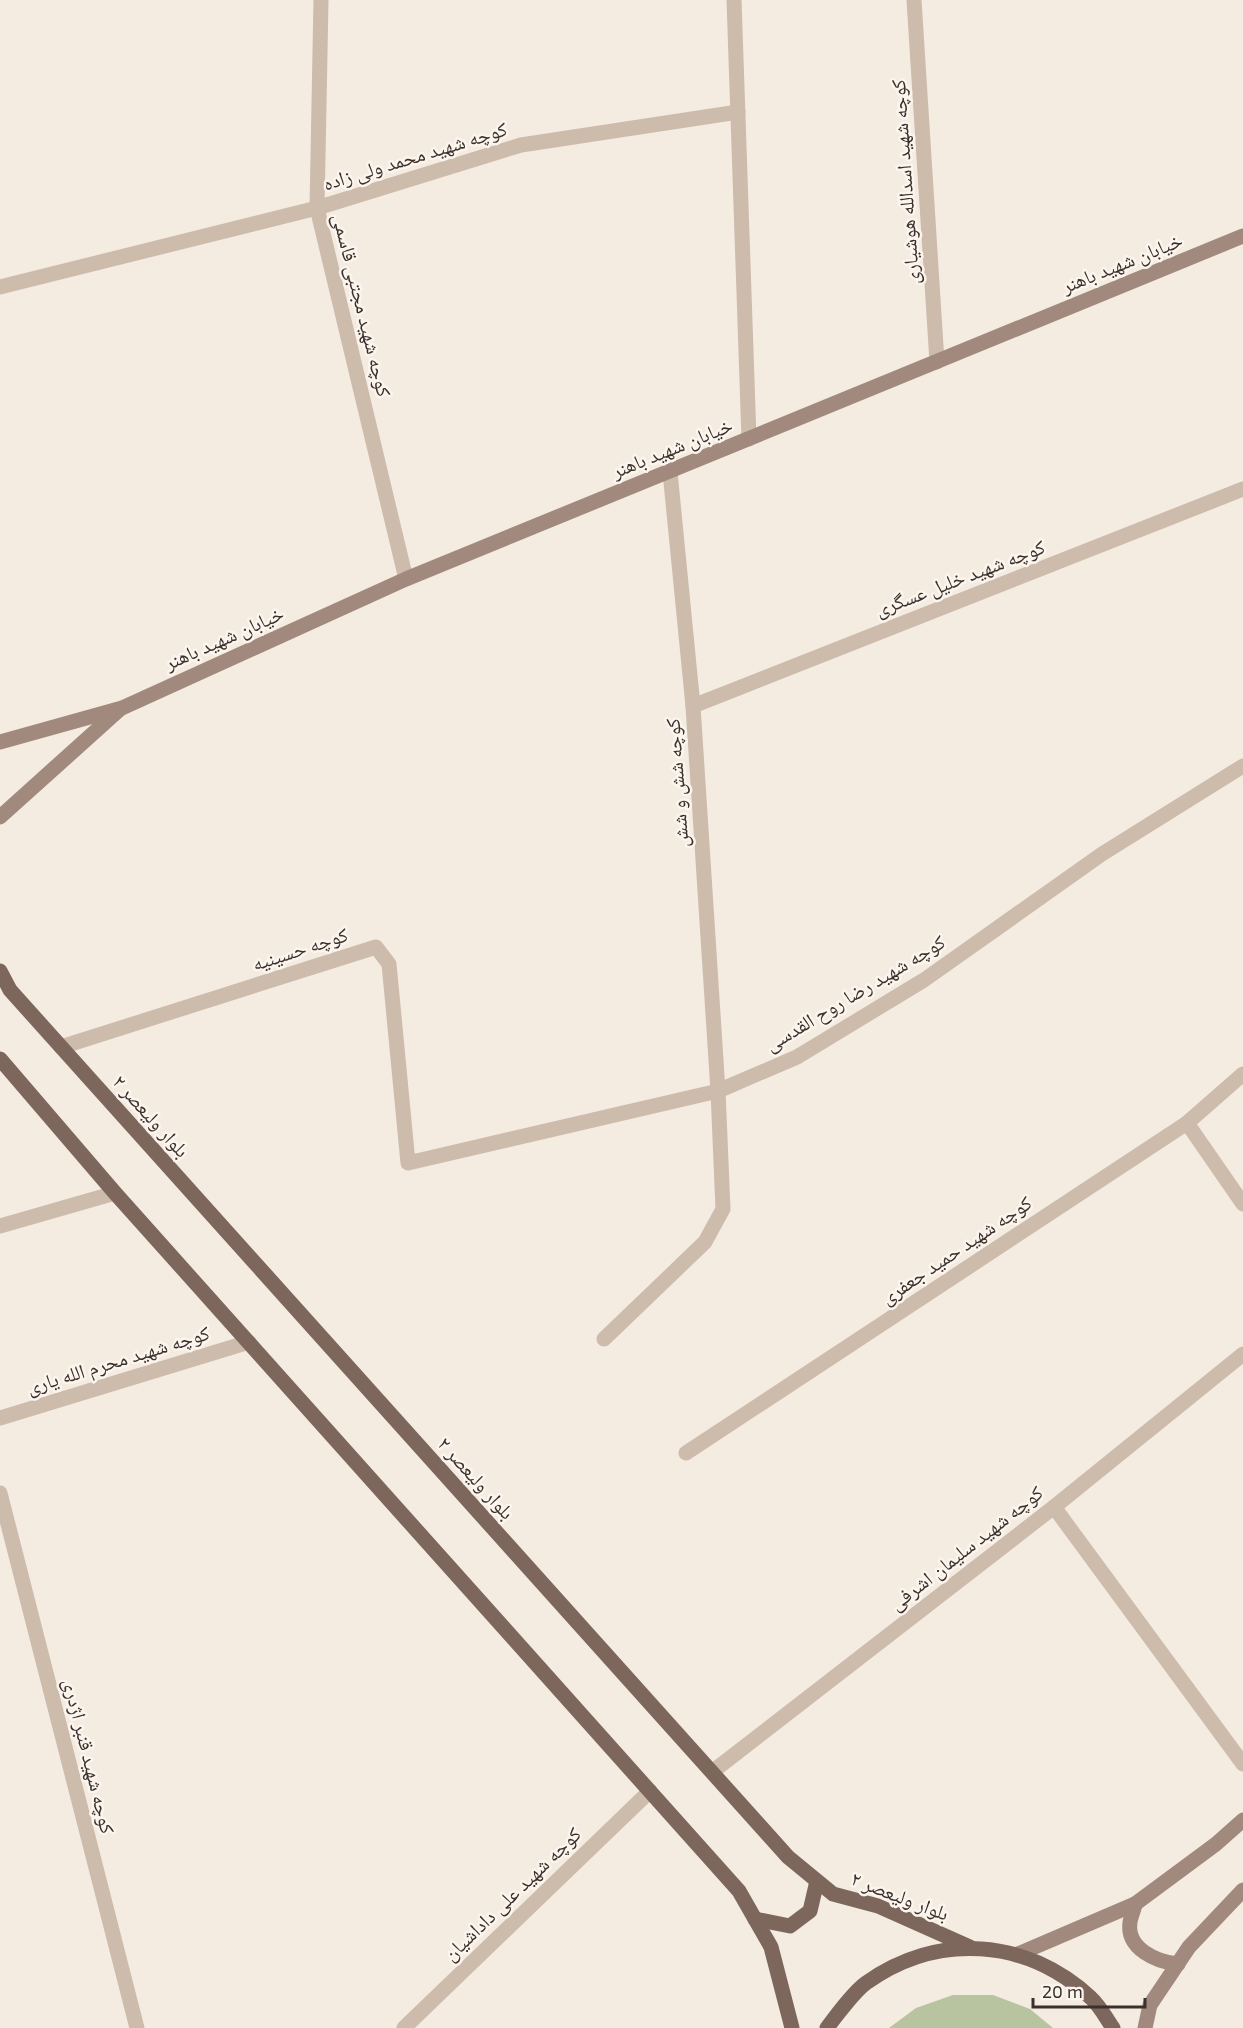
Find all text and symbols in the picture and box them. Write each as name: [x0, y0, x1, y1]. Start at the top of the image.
street label: کوچه شهید اسدالله هوشیاری: [885, 79, 924, 285]
street label: کوچه شهید محمد ولی زاده: [320, 116, 510, 195]
street label: کوچه شهید مجتبی قاسمی: [328, 211, 397, 399]
street label: خیابان شهید باهنر: [1057, 227, 1186, 299]
street label: خیابان شهید باهنر: [607, 412, 736, 484]
street label: کوچه شهید خلیل عسگری: [871, 534, 1048, 621]
street label: خیابان شهید باهنر: [159, 600, 288, 675]
street label: کوچه شش و شش: [660, 718, 693, 848]
street label: کوچه حسینیه: [249, 921, 351, 975]
street label: کوچه شهید رضا روح القدسی: [760, 929, 950, 1057]
street label: بلوار ولیعصر ۲: [108, 1069, 195, 1162]
street label: کوچه شهید حمید جعفری: [875, 1190, 1036, 1309]
street label: کوچه شهید محرم الله یاری: [23, 1320, 213, 1401]
street label: بلوار ولیعصر ۲: [433, 1431, 520, 1524]
street label: کوچه شهید سلیمان اشرفی: [884, 1480, 1048, 1616]
street label: کوچه شهید قنبر اژدری: [58, 1676, 121, 1836]
street label: کوچه شهید علی داداشیان: [437, 1821, 586, 1966]
street label: بلوار ولیعصر ۲: [848, 1865, 953, 1925]
scale bar: [1033, 1971, 1146, 2009]
text: 20 m: [1042, 1980, 1083, 2002]

